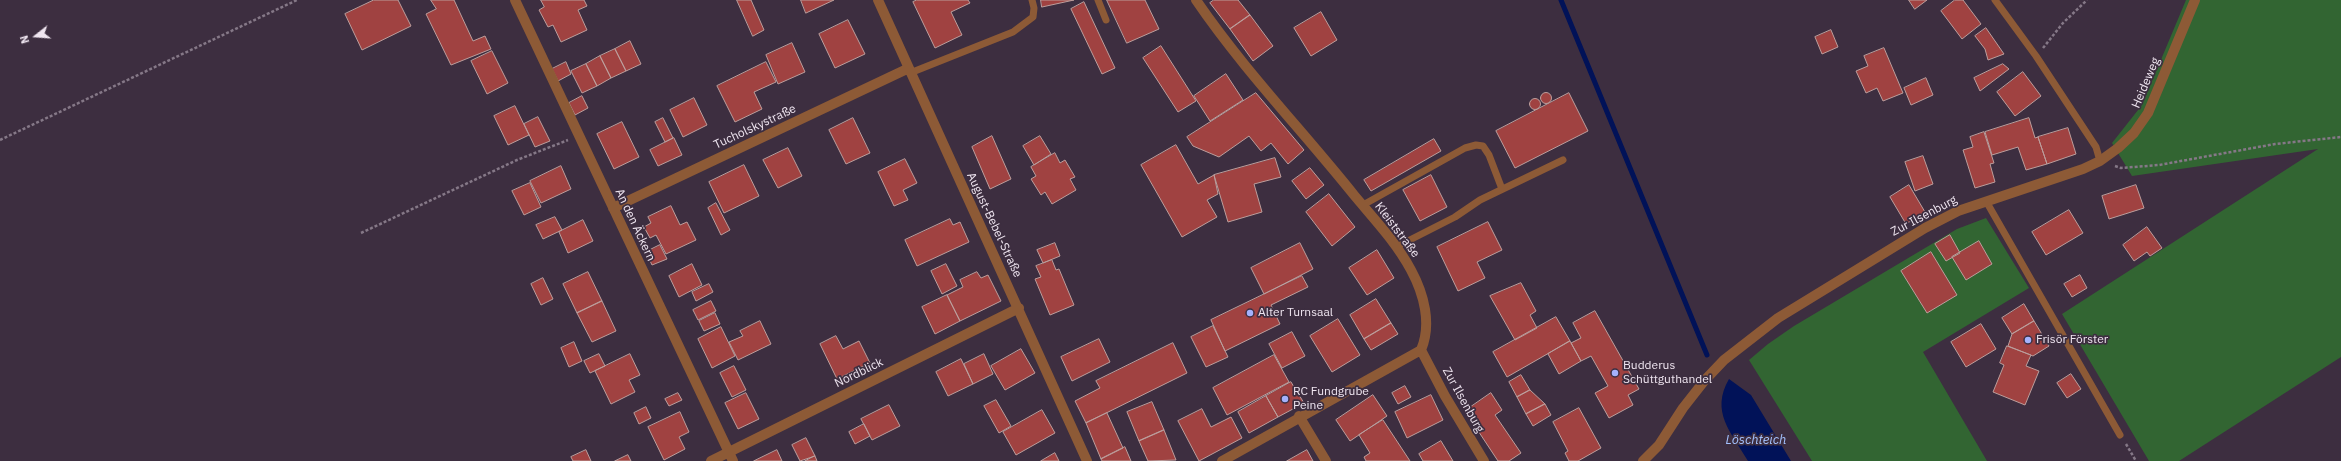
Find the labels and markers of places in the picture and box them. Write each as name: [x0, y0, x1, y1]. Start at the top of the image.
place label: Alter Turnsaal: [1258, 306, 1333, 320]
marker: Alter Turnsaal: [1245, 308, 1255, 318]
place label: Frisör Förster: [2036, 333, 2108, 347]
marker: Frisör Förster: [2023, 335, 2033, 345]
place label: Budderus Schüttguthandel: [1623, 359, 1712, 387]
marker: Budderus Schüttguthandel: [1610, 368, 1620, 378]
place label: RC Fundgrube Peine: [1293, 385, 1369, 413]
marker: RC Fundgrube Peine: [1280, 394, 1290, 404]

